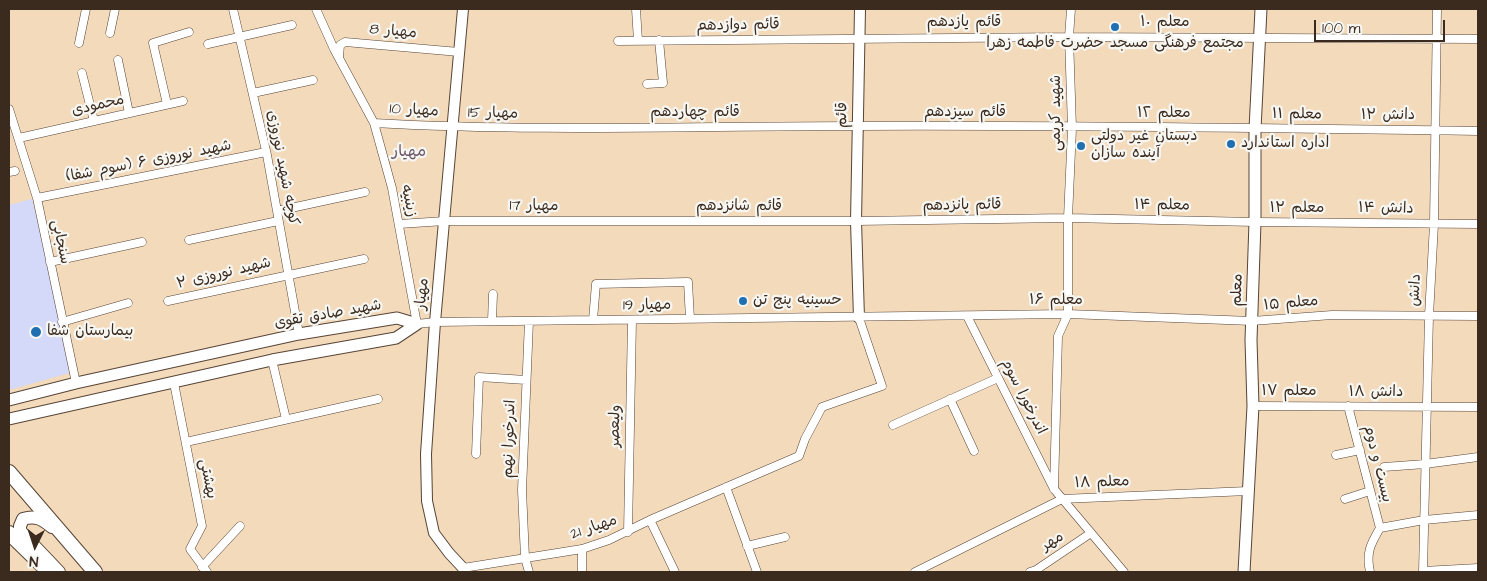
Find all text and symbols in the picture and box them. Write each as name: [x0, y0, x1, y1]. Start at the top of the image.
scale bar: [1317, 10, 1448, 42]
street label: قائم یازدهم: [927, 14, 1001, 32]
street label: معلم ١٠: [1140, 14, 1190, 32]
street label: قائم دوازدهم: [696, 16, 780, 36]
text: 100 m: [1322, 18, 1361, 39]
street label: مهیار 8: [369, 21, 417, 43]
marker: مجتمع فرهنگی مسجد حضرت فاطمه زهرا: [1109, 21, 1121, 33]
place label: مجتمع فرهنگی مسجد حضرت فاطمه زهرا: [986, 35, 1244, 53]
street label: شهید کریمی: [1048, 75, 1066, 151]
street label: محمودی: [70, 91, 126, 121]
street label: مهیار 10: [389, 101, 439, 121]
street label: قائم: [834, 102, 852, 128]
street label: قائم چهاردهم: [650, 104, 740, 122]
street label: قائم سیزدهم: [924, 104, 1006, 122]
street label: مهیار 15: [468, 105, 518, 123]
street label: معلم ١٢: [1137, 105, 1191, 123]
street label: معلم ١١: [1272, 106, 1322, 124]
street label: دانش ۱۲: [1361, 107, 1415, 125]
street label: کوچه شهید نوروزی: [262, 109, 302, 227]
place label: دبستان غیر دولتی آینده سازان: [1091, 128, 1198, 163]
place label: اداره استاندارد: [1241, 135, 1329, 153]
street label: شهید نوروزی ۶ (سوم شفا): [65, 137, 233, 187]
marker: اداره استاندارد: [1225, 138, 1237, 150]
marker: دبستان غیر دولتی آینده سازان: [1075, 140, 1087, 152]
district label: مهیار: [392, 143, 426, 163]
street label: زینبیه: [396, 183, 420, 219]
street label: قائم پانزدهم: [922, 196, 1002, 216]
street label: معلم ۱۴: [1134, 197, 1190, 215]
street label: مهیار 17: [510, 198, 558, 216]
street label: قائم شانزدهم: [696, 198, 782, 216]
street label: معلم ١٣: [1270, 200, 1324, 218]
street label: دانش ۱۴: [1358, 200, 1414, 218]
street label: سنجابی: [47, 218, 73, 266]
street label: شهید نوروزی ۲: [175, 254, 273, 294]
street label: معلم: [1228, 273, 1248, 307]
street label: دانش: [1406, 273, 1426, 307]
street label: مهیار: [412, 277, 434, 311]
place label: حسینیه پنج تن: [753, 292, 842, 310]
street label: معلم ۱۶: [1029, 292, 1083, 310]
street label: معلم ۱۵: [1263, 293, 1319, 315]
marker: حسینیه پنج تن: [737, 295, 749, 307]
street label: شهید صادق تقوی: [273, 297, 383, 333]
street label: مهیار 19: [623, 297, 671, 315]
place label: بیمارستان شفا: [47, 323, 133, 341]
marker: بیمارستان شفا: [29, 325, 43, 339]
street label: اندرخورا سوم: [996, 356, 1050, 438]
street label: معلم ١٧: [1262, 383, 1316, 401]
street label: دانش ١٨: [1349, 384, 1403, 402]
street label: اندرخورا نهم: [500, 399, 520, 479]
street label: ولیعصر: [607, 405, 625, 447]
street label: بیست و دوم: [1359, 424, 1395, 504]
street label: بهشتی: [194, 458, 220, 500]
street label: معلم ۱۸: [1074, 473, 1130, 493]
street label: مهیار 21: [568, 512, 620, 544]
north arrow: [10, 521, 60, 571]
street label: مهر: [1039, 528, 1067, 556]
text: N: [29, 551, 39, 571]

